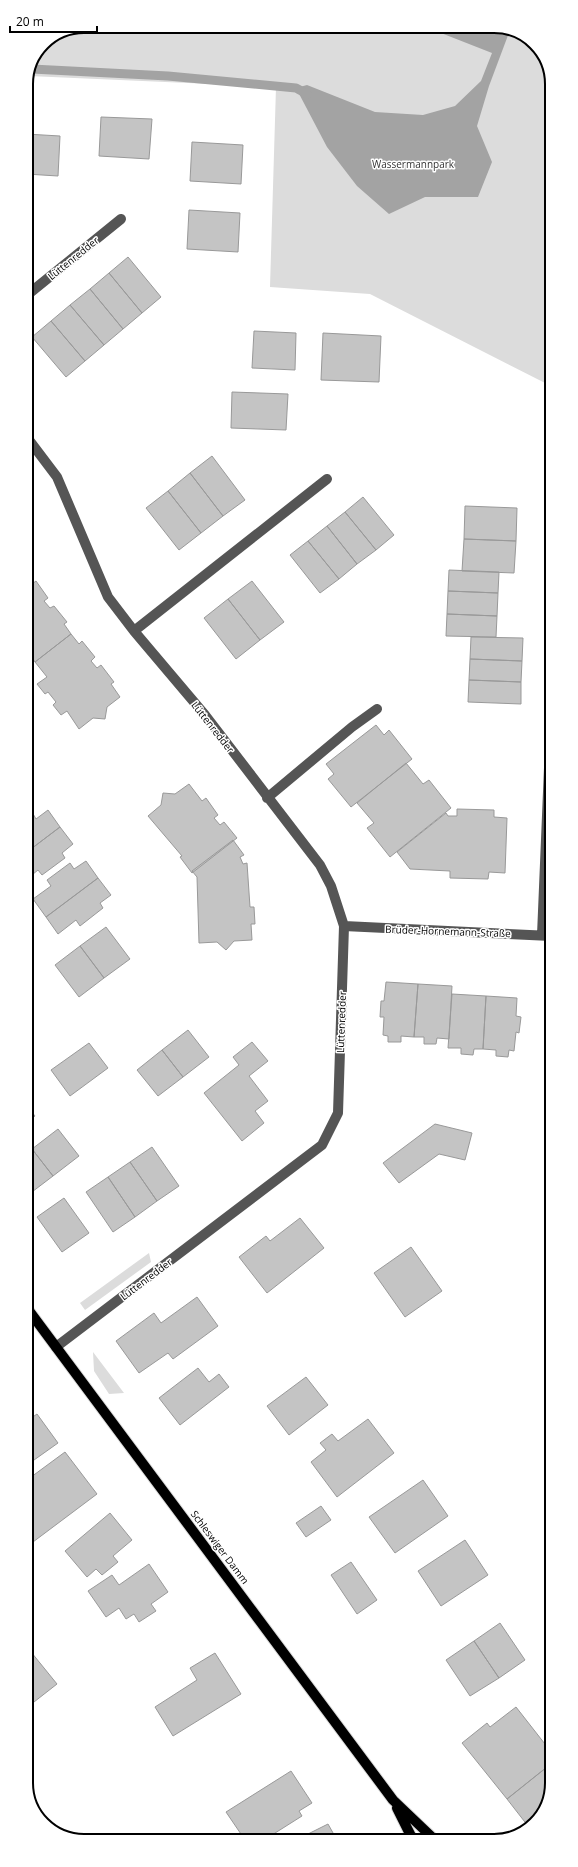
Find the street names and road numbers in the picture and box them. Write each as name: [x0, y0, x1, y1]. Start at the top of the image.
street label: Lüttenredder: [45, 233, 101, 283]
street label: Lüttenredder: [188, 698, 238, 756]
street label: Brüder-Hornemann-Straße: [385, 922, 511, 940]
street label: Lüttenredder: [333, 991, 349, 1053]
street label: Lüttenredder: [117, 1255, 175, 1303]
street label: Schleswiger Damm: [188, 1507, 252, 1587]

